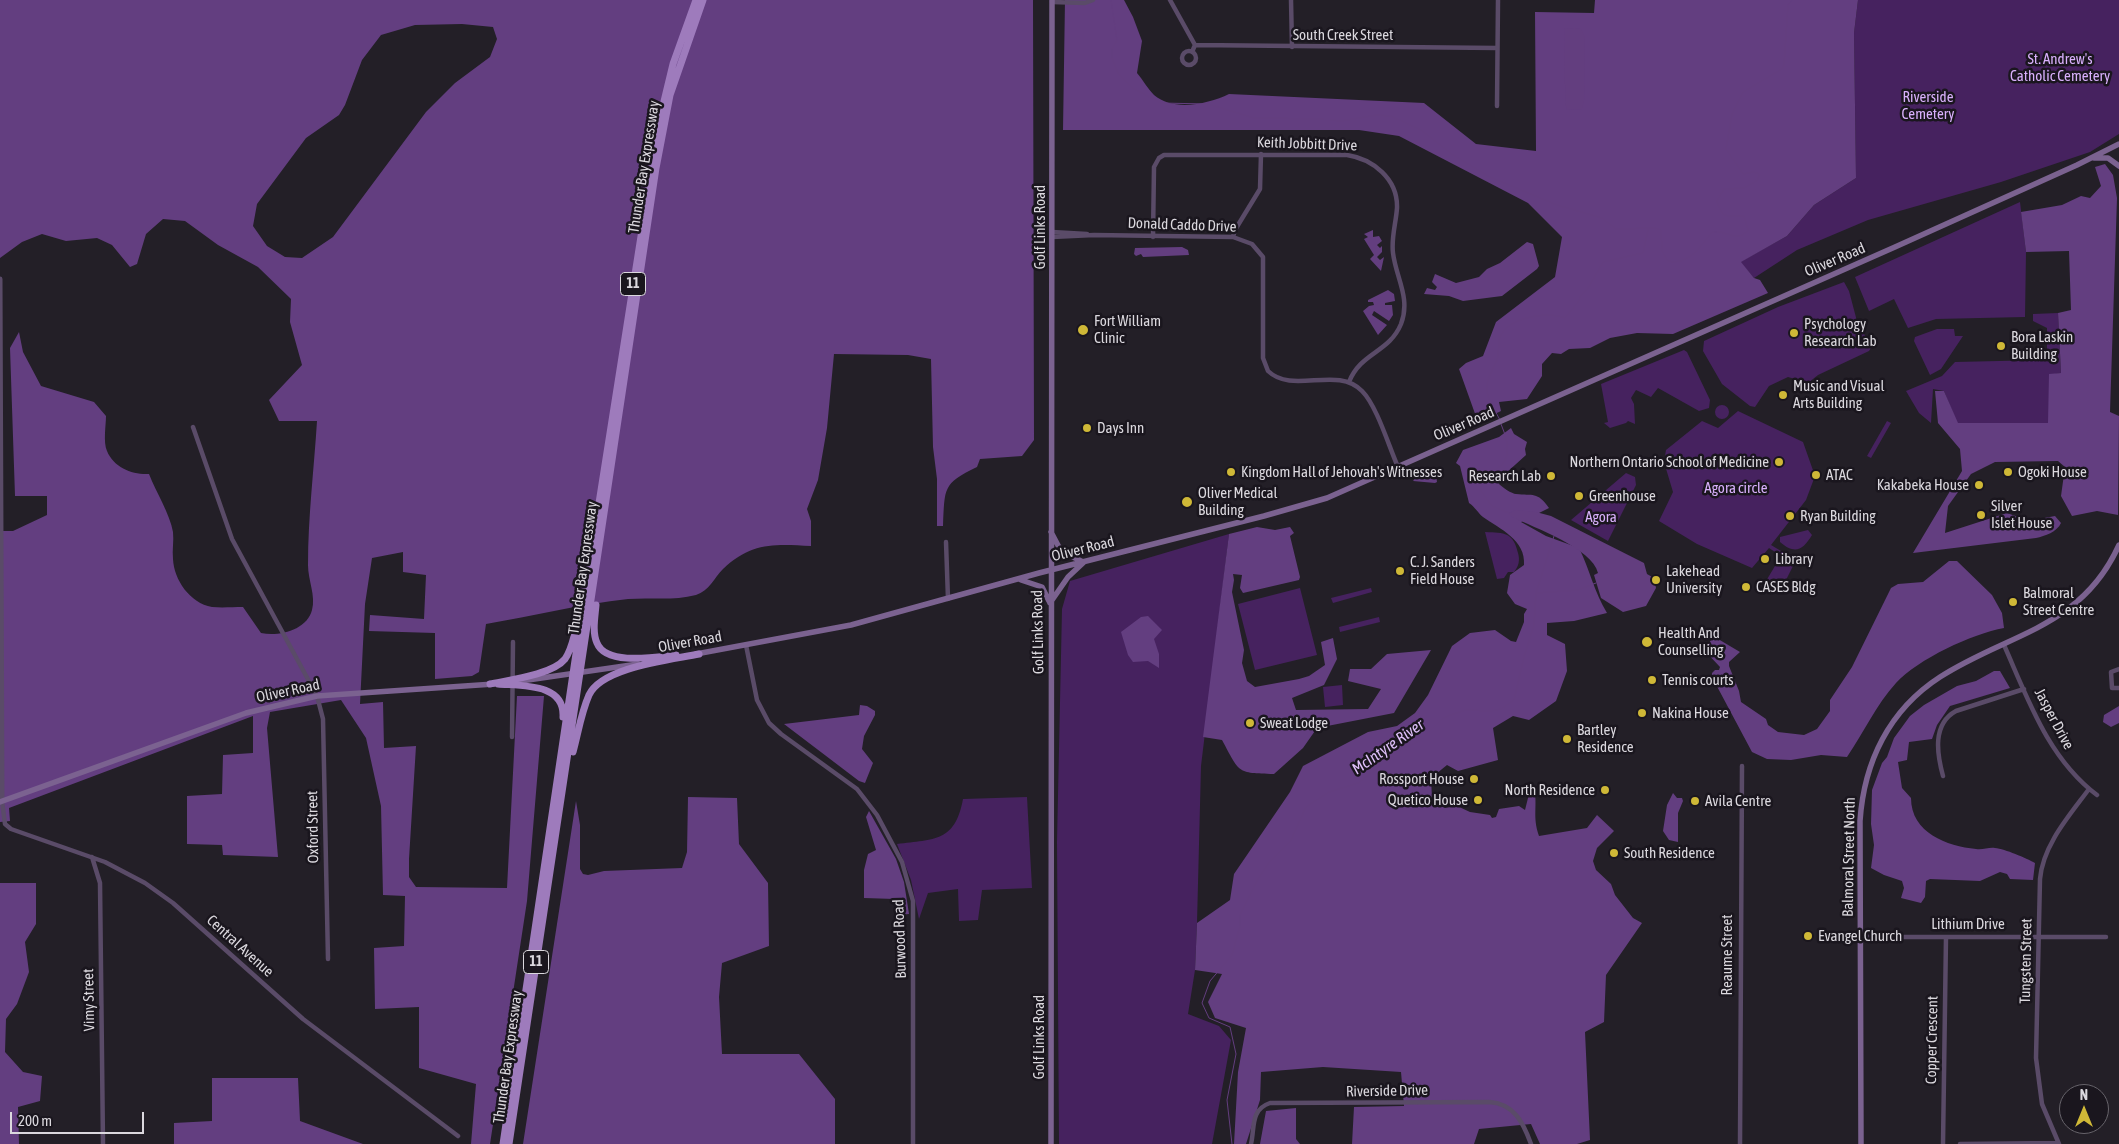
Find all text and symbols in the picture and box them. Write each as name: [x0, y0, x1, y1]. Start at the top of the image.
street label: South Creek Street: [1293, 26, 1393, 44]
park label: St. Andrew's Catholic Cemetery: [2010, 50, 2110, 85]
park label: Riverside Cemetery: [1902, 88, 1954, 123]
street label: Thunder Bay Expressway: [625, 99, 663, 235]
street label: Keith Jobbitt Drive: [1257, 133, 1357, 155]
street label: Golf Links Road: [1031, 185, 1049, 269]
street label: Donald Caddo Drive: [1127, 214, 1237, 236]
street label: Oliver Road: [1802, 239, 1868, 281]
road number: 11: [620, 272, 646, 296]
place label: Fort William Clinic: [1094, 312, 1161, 347]
place label: Psychology Research Lab: [1804, 315, 1877, 350]
marker: Fort William Clinic: [1076, 323, 1090, 337]
marker: Psychology Research Lab: [1788, 327, 1800, 339]
place label: Bora Laskin Building: [2011, 328, 2073, 363]
marker: Bora Laskin Building: [1995, 340, 2007, 352]
place label: Music and Visual Arts Building: [1793, 377, 1884, 412]
marker: Music and Visual Arts Building: [1777, 389, 1789, 401]
street label: Oliver Road: [1431, 403, 1497, 445]
place label: Days Inn: [1097, 419, 1144, 437]
marker: Days Inn: [1081, 422, 1093, 434]
place label: Northern Ontario School of Medicine: [1569, 453, 1769, 471]
marker: Northern Ontario School of Medicine: [1773, 456, 1785, 468]
place label: Kingdom Hall of Jehovah's Witnesses: [1241, 463, 1442, 481]
place label: Ogoki House: [2018, 463, 2087, 481]
marker: Kingdom Hall of Jehovah's Witnesses: [1225, 466, 1237, 478]
place label: ATAC: [1826, 466, 1853, 484]
marker: Ogoki House: [2002, 466, 2014, 478]
place label: Research Lab: [1468, 467, 1541, 485]
marker: ATAC: [1810, 469, 1822, 481]
marker: Research Lab: [1545, 470, 1557, 482]
place label: Kakabeka House: [1877, 476, 1969, 494]
park label: Agora circle: [1704, 479, 1768, 497]
marker: Kakabeka House: [1973, 479, 1985, 491]
place label: Oliver Medical Building: [1198, 484, 1277, 519]
place label: Greenhouse: [1589, 487, 1656, 505]
marker: Greenhouse: [1573, 490, 1585, 502]
marker: Oliver Medical Building: [1180, 495, 1194, 509]
place label: Silver Islet House: [1991, 497, 2052, 532]
street label: Thunder Bay Expressway: [565, 500, 601, 636]
place label: Ryan Building: [1800, 507, 1876, 525]
park label: Agora: [1585, 508, 1617, 526]
marker: Silver Islet House: [1975, 509, 1987, 521]
marker: Ryan Building: [1784, 510, 1796, 522]
street label: Oliver Road: [1050, 533, 1116, 565]
place label: Library: [1775, 550, 1813, 568]
place label: C. J. Sanders Field House: [1410, 553, 1475, 588]
marker: Library: [1759, 553, 1771, 565]
place label: Lakehead University: [1666, 562, 1722, 597]
marker: C. J. Sanders Field House: [1394, 565, 1406, 577]
marker: Lakehead University: [1650, 574, 1662, 586]
place label: CASES Bldg: [1756, 578, 1816, 596]
marker: CASES Bldg: [1740, 581, 1752, 593]
place label: Balmoral Street Centre: [2023, 584, 2094, 619]
street label: Golf Links Road: [1028, 590, 1048, 674]
marker: Balmoral Street Centre: [2007, 596, 2019, 608]
place label: Health And Counselling: [1658, 624, 1724, 659]
street label: Oliver Road: [657, 628, 723, 656]
marker: Health And Counselling: [1640, 635, 1654, 649]
place label: Tennis courts: [1662, 671, 1734, 689]
marker: Tennis courts: [1646, 674, 1658, 686]
street label: Oliver Road: [255, 676, 321, 706]
street label: Jasper Drive: [2030, 685, 2078, 753]
place label: Nakina House: [1652, 704, 1729, 722]
marker: Nakina House: [1636, 707, 1648, 719]
place label: Sweat Lodge: [1260, 714, 1328, 732]
water label: McIntyre River: [1348, 715, 1428, 779]
marker: Sweat Lodge: [1244, 717, 1256, 729]
place label: Bartley Residence: [1577, 721, 1634, 756]
marker: Bartley Residence: [1561, 733, 1573, 745]
place label: Rossport House: [1379, 770, 1464, 788]
marker: Rossport House: [1468, 773, 1480, 785]
place label: North Residence: [1505, 781, 1595, 799]
marker: North Residence: [1599, 784, 1611, 796]
street label: Oxford Street: [303, 791, 323, 863]
place label: Quetico House: [1388, 791, 1468, 809]
place label: Avila Centre: [1705, 792, 1771, 810]
marker: Quetico House: [1472, 794, 1484, 806]
marker: Avila Centre: [1689, 795, 1701, 807]
street label: Balmoral Street North: [1839, 797, 1859, 917]
place label: South Residence: [1624, 844, 1715, 862]
marker: South Residence: [1608, 847, 1620, 859]
street label: Burwood Road: [890, 899, 910, 979]
street label: Central Avenue: [203, 911, 277, 981]
street label: Reaume Street: [1718, 914, 1736, 996]
street label: Lithium Drive: [1931, 915, 2005, 933]
street label: Tungsten Street: [2016, 918, 2036, 1004]
place label: Evangel Church: [1818, 927, 1902, 945]
marker: Evangel Church: [1802, 930, 1814, 942]
road number: 11: [524, 950, 548, 974]
street label: Vimy Street: [79, 968, 99, 1032]
street label: Thunder Bay Expressway: [490, 989, 526, 1125]
street label: Golf Links Road: [1030, 995, 1048, 1079]
street label: Copper Crescent: [1922, 996, 1942, 1084]
street label: Riverside Drive: [1346, 1081, 1428, 1101]
north arrow: [2059, 1084, 2109, 1134]
text: N: [2080, 1087, 2088, 1103]
scale bar: [12, 1102, 146, 1134]
text: 200 m: [18, 1112, 52, 1129]

